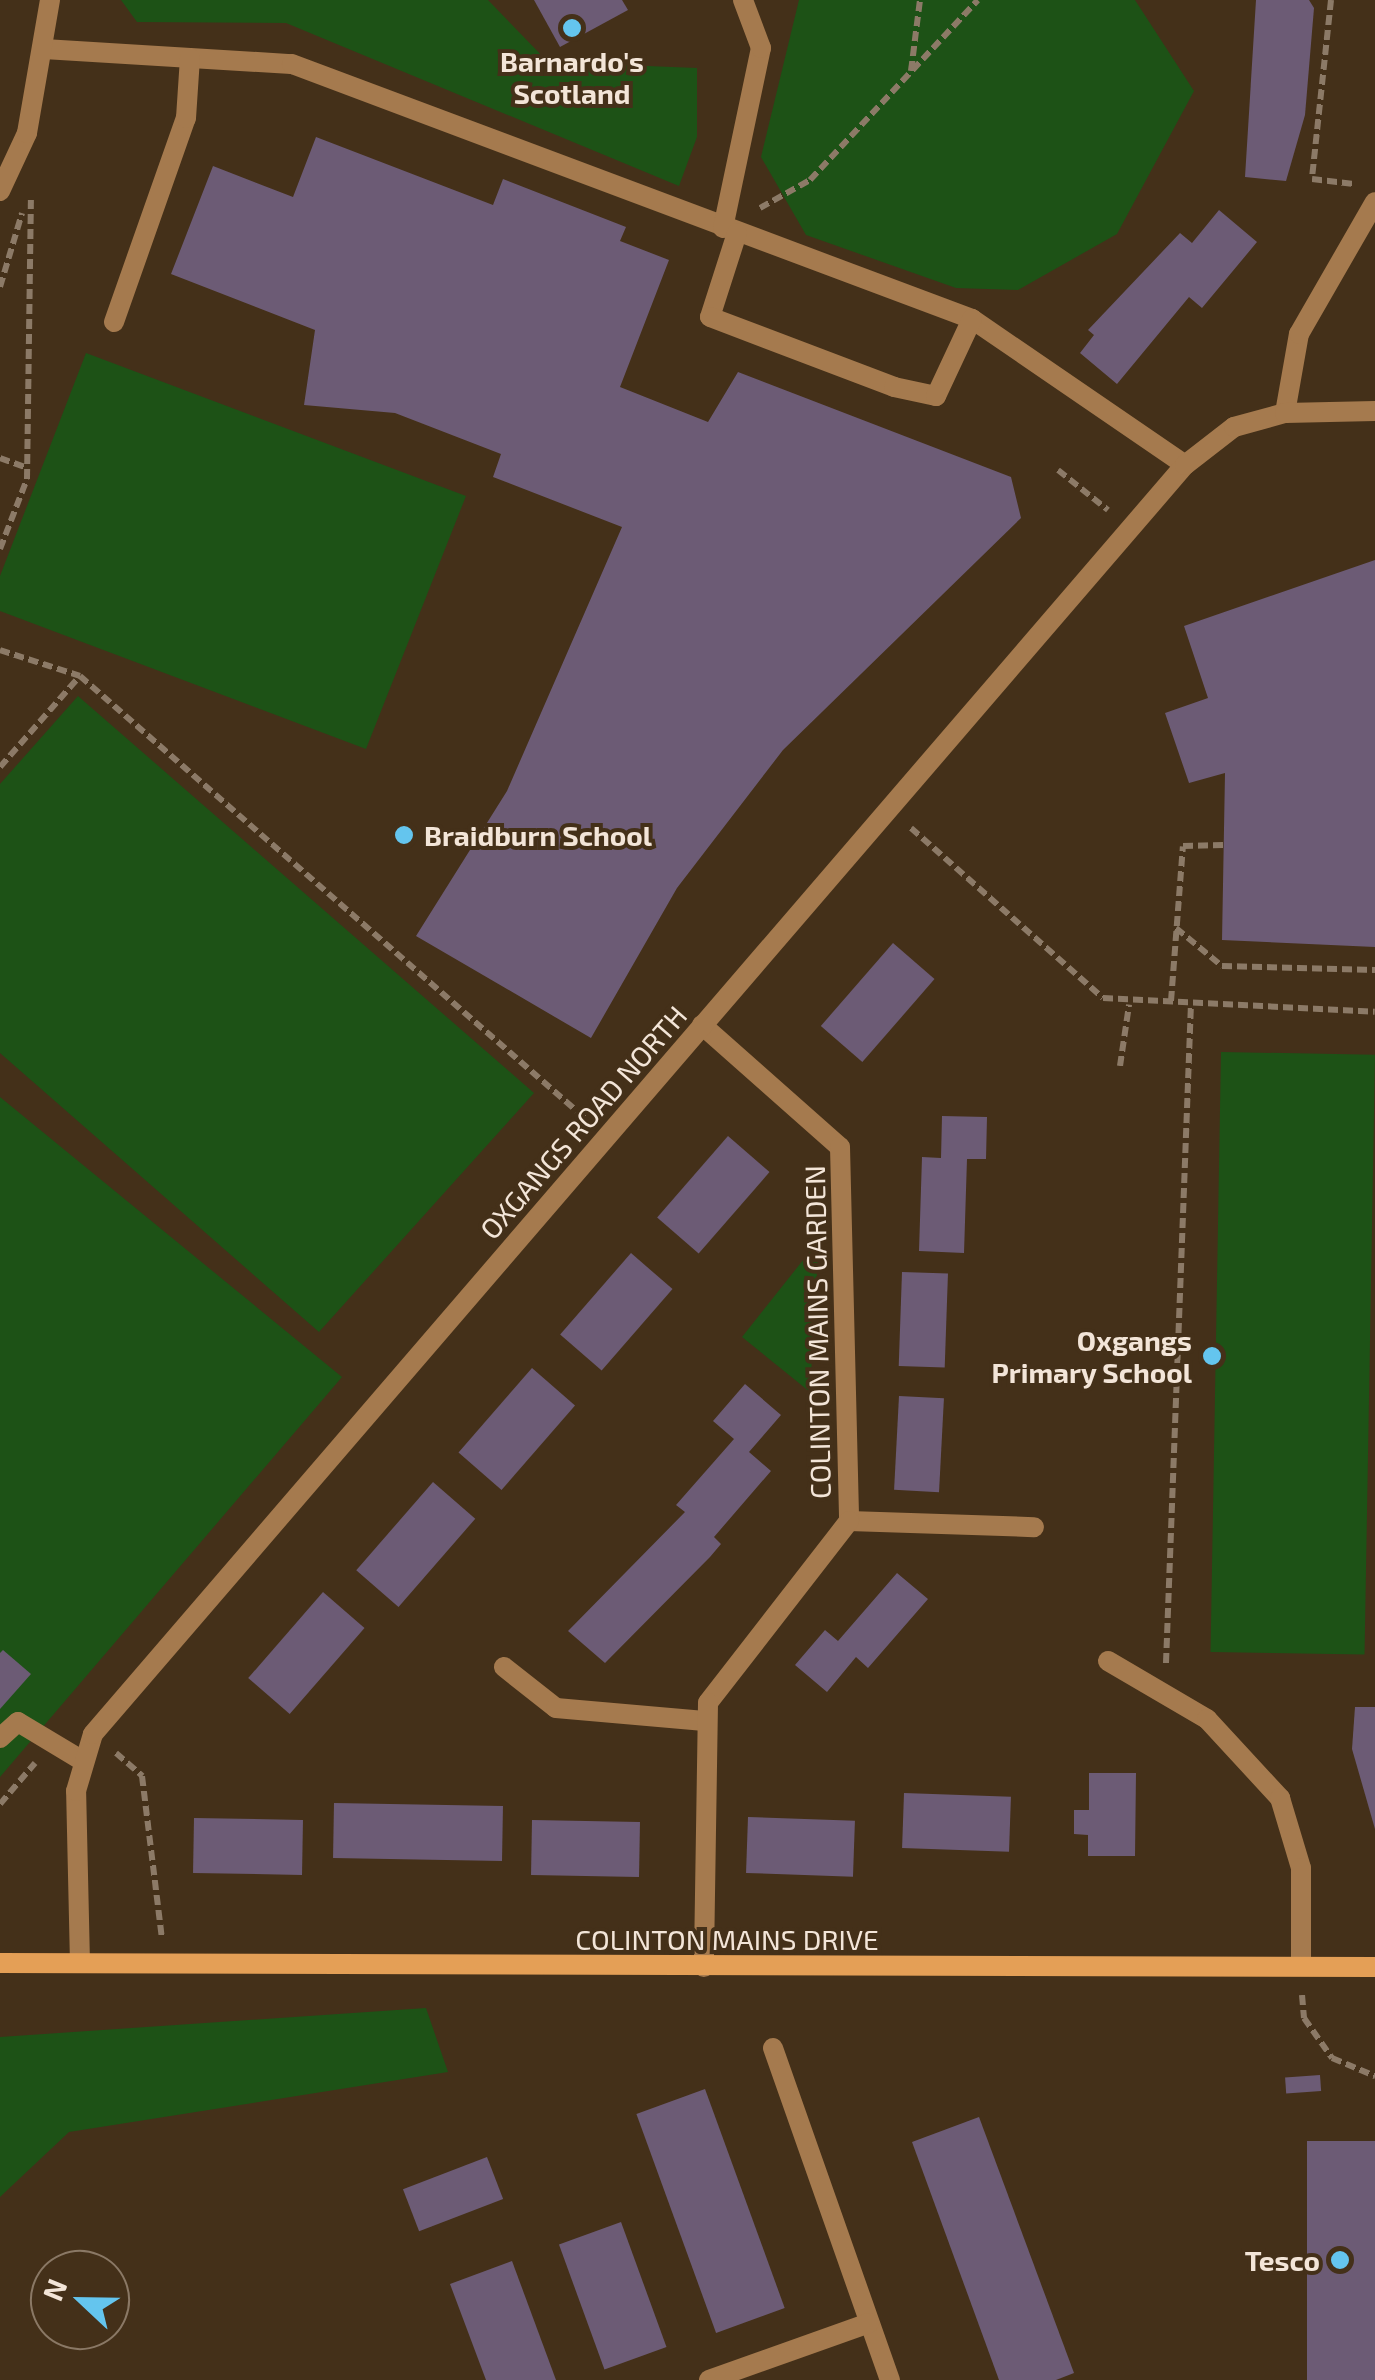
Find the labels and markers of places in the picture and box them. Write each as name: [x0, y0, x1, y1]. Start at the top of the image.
marker: Barnardo's Scotland: [561, 17, 583, 39]
place label: Barnardo's Scotland: [500, 44, 644, 110]
place label: Braidburn School: [424, 818, 652, 852]
marker: Braidburn School: [393, 824, 415, 846]
place label: Oxgangs Primary School: [991, 1323, 1192, 1389]
marker: Oxgangs Primary School: [1201, 1345, 1223, 1367]
place label: Tesco: [1245, 2243, 1320, 2277]
marker: Tesco: [1329, 2249, 1351, 2271]

